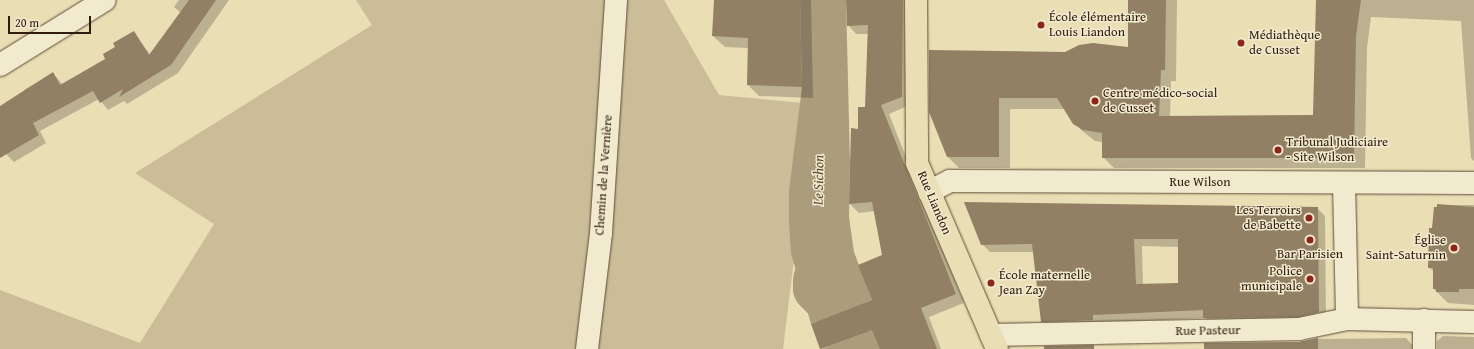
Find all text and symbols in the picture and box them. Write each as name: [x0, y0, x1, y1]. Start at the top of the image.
scale bar: [10, 8, 93, 34]
place label: École élémentaire Louis Liandon: [1049, 10, 1146, 41]
text: 20 m: [15, 14, 39, 31]
marker: École élémentaire Louis Liandon: [1036, 20, 1046, 30]
place label: Médiathèque de Cusset: [1249, 28, 1320, 59]
marker: Médiathèque de Cusset: [1236, 38, 1246, 48]
place label: Centre médico-social de Cusset: [1103, 86, 1217, 117]
marker: Centre médico-social de Cusset: [1090, 96, 1100, 106]
street label: Chemin de la Vernière: [592, 114, 616, 236]
place label: Tribunal Judiciaire - Site Wilson: [1286, 135, 1388, 166]
marker: Tribunal Judiciaire - Site Wilson: [1273, 145, 1283, 155]
water label: Le Sichon: [809, 155, 827, 205]
street label: Rue Liandon: [914, 169, 954, 237]
street label: Rue Wilson: [1170, 174, 1230, 190]
place label: Les Terroirs de Babette: [1236, 203, 1301, 234]
marker: Les Terroirs de Babette: [1304, 213, 1314, 223]
place label: Église Saint-Saturnin: [1366, 233, 1446, 264]
marker: Bar Parisien: [1305, 235, 1315, 245]
marker: Église Saint-Saturnin: [1449, 243, 1459, 253]
place label: Bar Parisien: [1277, 246, 1343, 262]
place label: Police municipale: [1241, 264, 1302, 295]
place label: École maternelle Jean Zay: [999, 268, 1090, 299]
marker: Police municipale: [1305, 274, 1315, 284]
marker: École maternelle Jean Zay: [986, 278, 996, 288]
street label: Rue Pasteur: [1175, 323, 1241, 339]

